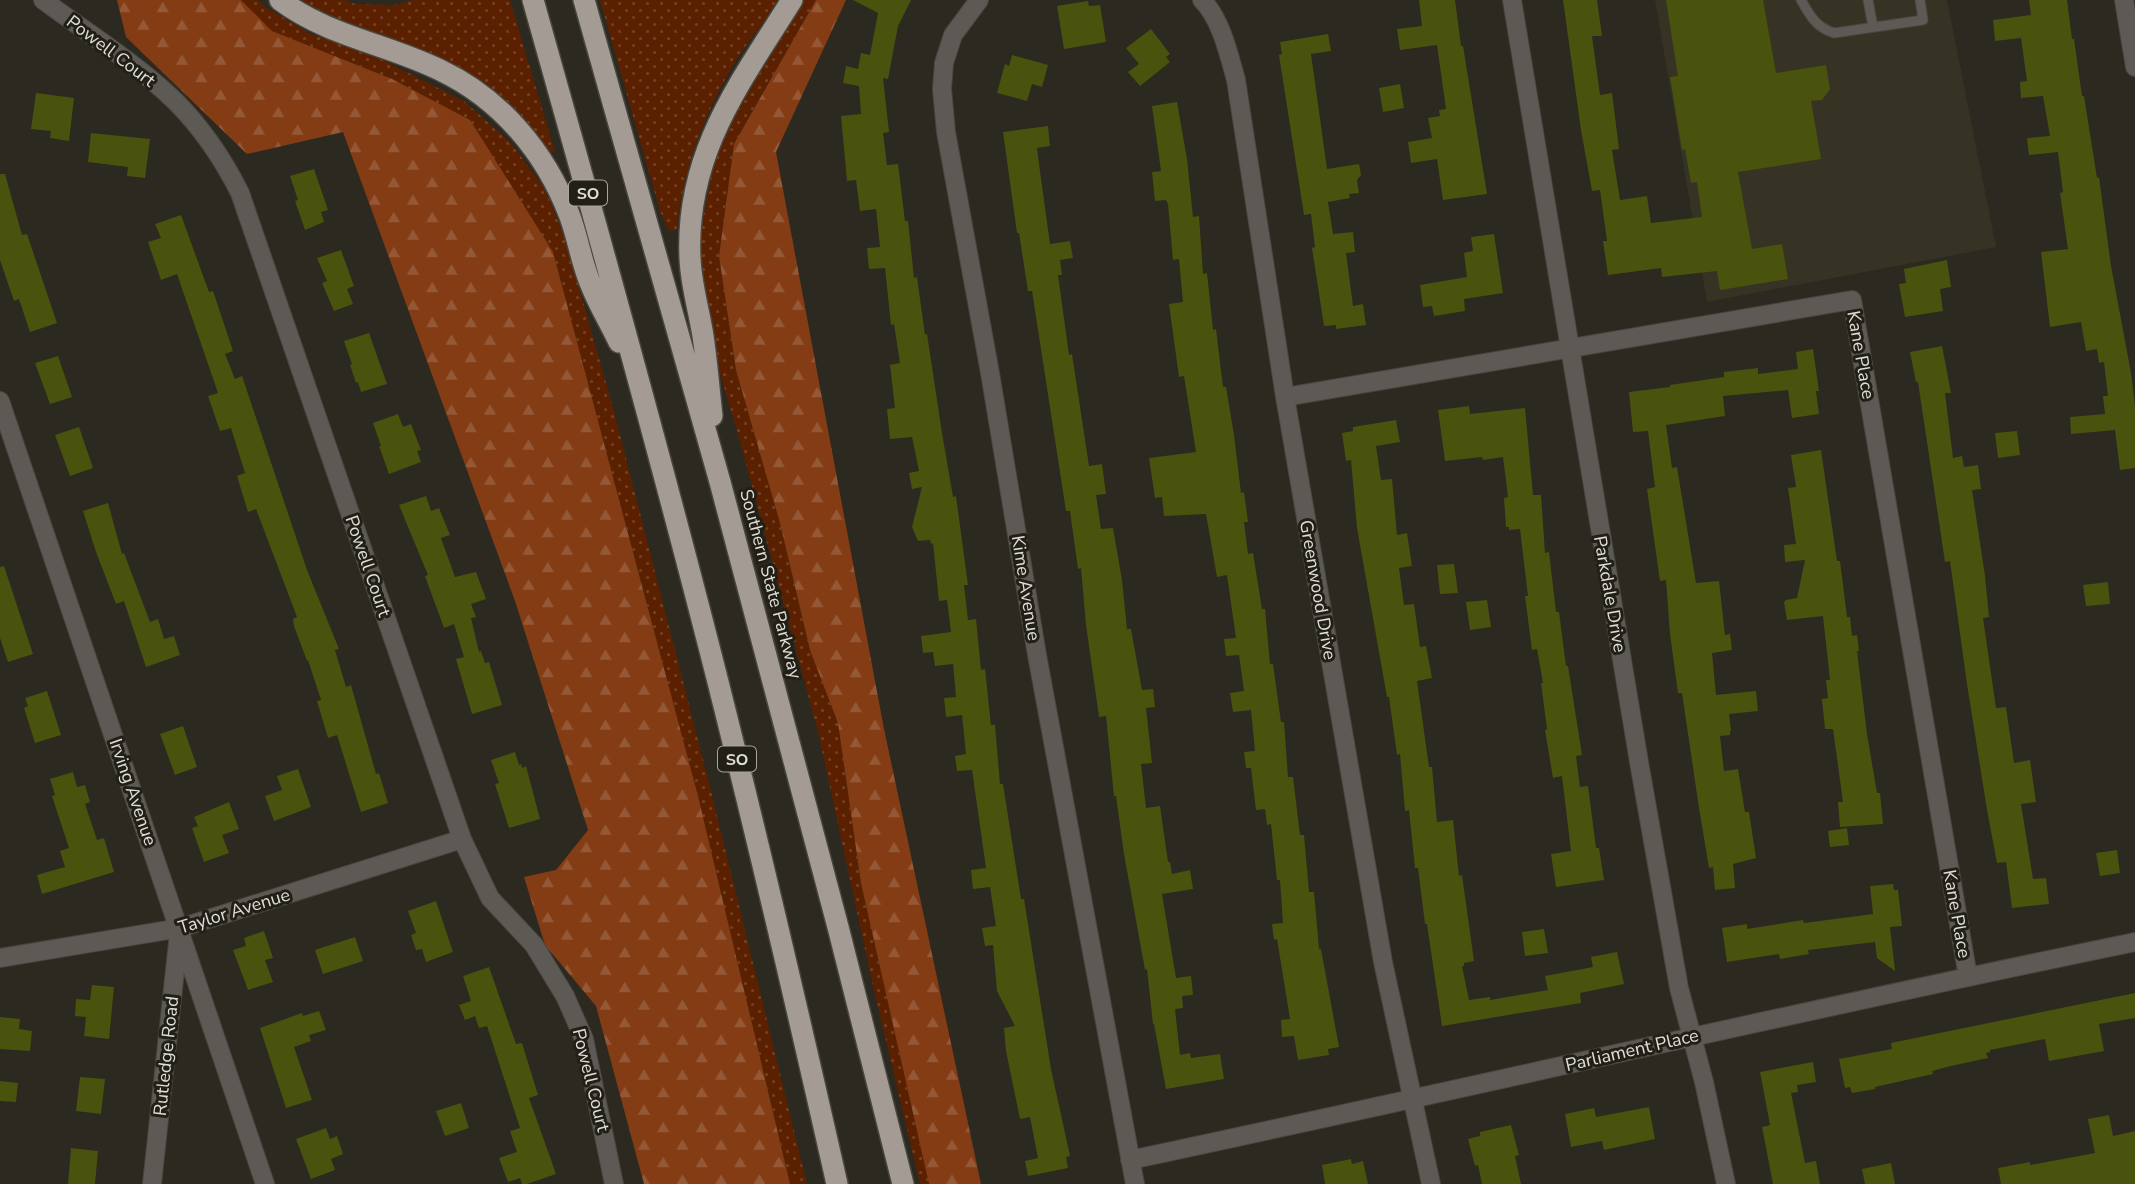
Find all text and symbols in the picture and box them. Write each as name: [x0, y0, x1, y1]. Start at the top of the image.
street label: Powell Court: [62, 10, 161, 93]
road number: SO: [569, 181, 607, 206]
street label: Kane Place: [1841, 309, 1881, 401]
street label: Southern State Parkway: [734, 487, 808, 682]
street label: Powell Court: [339, 512, 397, 620]
street label: Greenwood Drive: [1294, 518, 1342, 662]
street label: Kime Avenue: [1006, 534, 1046, 642]
street label: Parkdale Drive: [1588, 534, 1632, 654]
street label: Irving Avenue: [103, 735, 163, 849]
road number: SO: [718, 746, 756, 772]
street label: Kane Place: [1937, 868, 1977, 960]
street label: Taylor Avenue: [175, 883, 293, 939]
street label: Rutledge Road: [148, 995, 184, 1117]
street label: Parliament Place: [1563, 1023, 1701, 1077]
street label: Powell Court: [567, 1026, 616, 1135]

